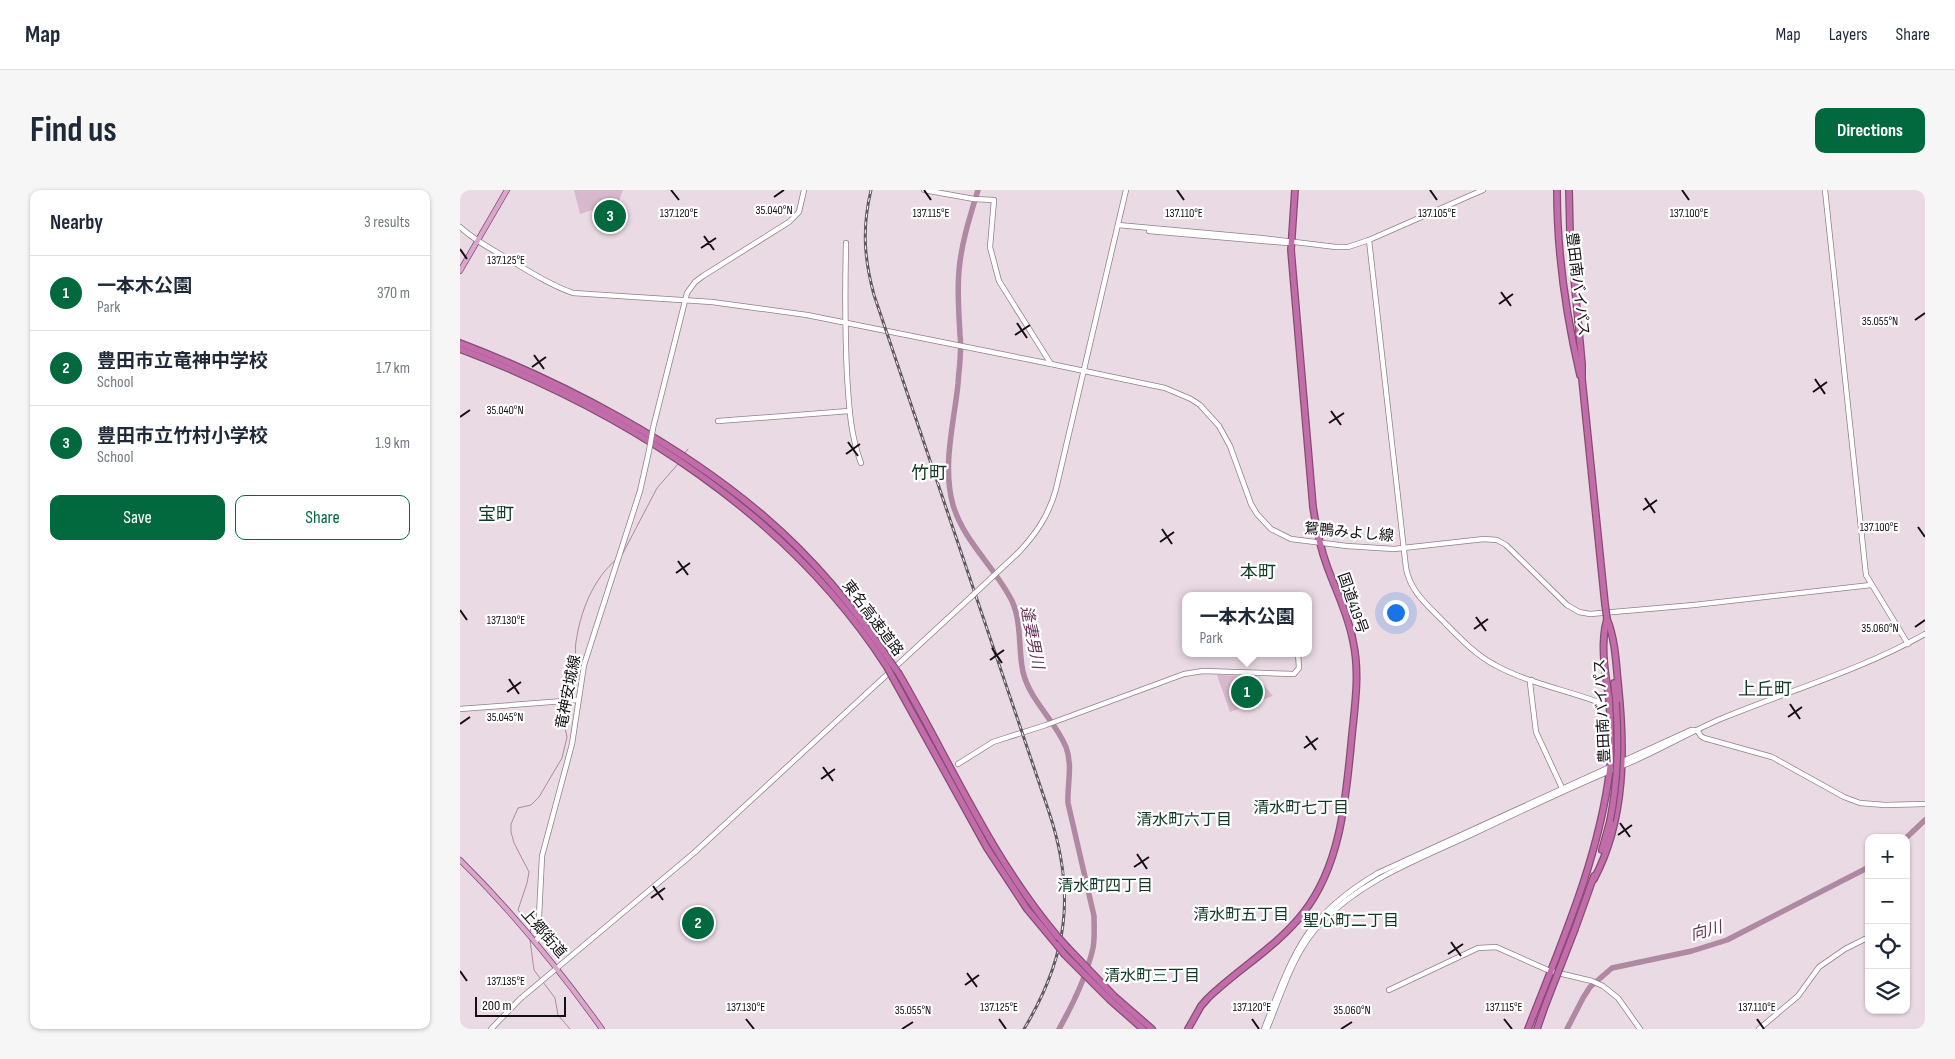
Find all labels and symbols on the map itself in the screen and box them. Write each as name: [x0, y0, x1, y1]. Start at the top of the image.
pin: 3: [594, 197, 626, 235]
text: 35.040°N: [755, 203, 793, 218]
text: 137.120°E: [660, 206, 698, 221]
text: 137.115°E: [912, 206, 950, 221]
text: 137.110°E: [1165, 206, 1203, 221]
text: 137.105°E: [1418, 206, 1456, 221]
text: 137.100°E: [1670, 206, 1708, 221]
street label: 豊田南バイパス: [1562, 231, 1593, 337]
text: 137.125°E: [487, 253, 525, 268]
text: 35.055°N: [1862, 314, 1898, 329]
text: 35.040°N: [486, 403, 524, 418]
district label: 竹町: [911, 463, 947, 484]
district label: 宝町: [478, 504, 514, 525]
street label: 鴛鴨みよし線: [1303, 519, 1395, 546]
text: 137.100°E: [1860, 520, 1898, 535]
district label: 本町: [1240, 562, 1276, 583]
street label: 国道419号: [1333, 570, 1372, 636]
street label: 東名高速道路: [838, 577, 907, 660]
your location: [1383, 600, 1409, 626]
water label: 逢妻男川: [1016, 604, 1047, 672]
text: 137.130°E: [487, 613, 525, 628]
text: 35.060°N: [1861, 621, 1899, 636]
street label: 竜神安城線: [552, 653, 585, 731]
street label: 豊田南バイパス: [1590, 658, 1615, 764]
pin: 1: [1231, 673, 1263, 711]
district label: 上丘町: [1738, 679, 1792, 700]
text: 35.045°N: [487, 710, 523, 725]
district label: 清水町七丁目: [1253, 799, 1349, 818]
district label: 清水町六丁目: [1136, 811, 1232, 830]
district label: 清水町四丁目: [1057, 877, 1153, 896]
street label: 上郷街道: [517, 904, 570, 962]
pin: 2: [682, 904, 714, 942]
district label: 清水町五丁目: [1193, 906, 1289, 925]
district label: 聖心町二丁目: [1303, 912, 1399, 931]
water label: 向川: [1688, 918, 1726, 945]
district label: 清水町三丁目: [1104, 967, 1200, 986]
text: 137.135°E: [487, 974, 525, 989]
scale bar: [475, 994, 566, 1017]
text: 137.130°E: [727, 1000, 765, 1015]
text: 137.125°E: [980, 1000, 1018, 1015]
text: 137.120°E: [1233, 1000, 1271, 1015]
text: 137.115°E: [1485, 1000, 1523, 1015]
text: 137.110°E: [1738, 1000, 1776, 1015]
text: 35.055°N: [895, 1003, 931, 1018]
text: 35.060°N: [1333, 1003, 1371, 1018]

